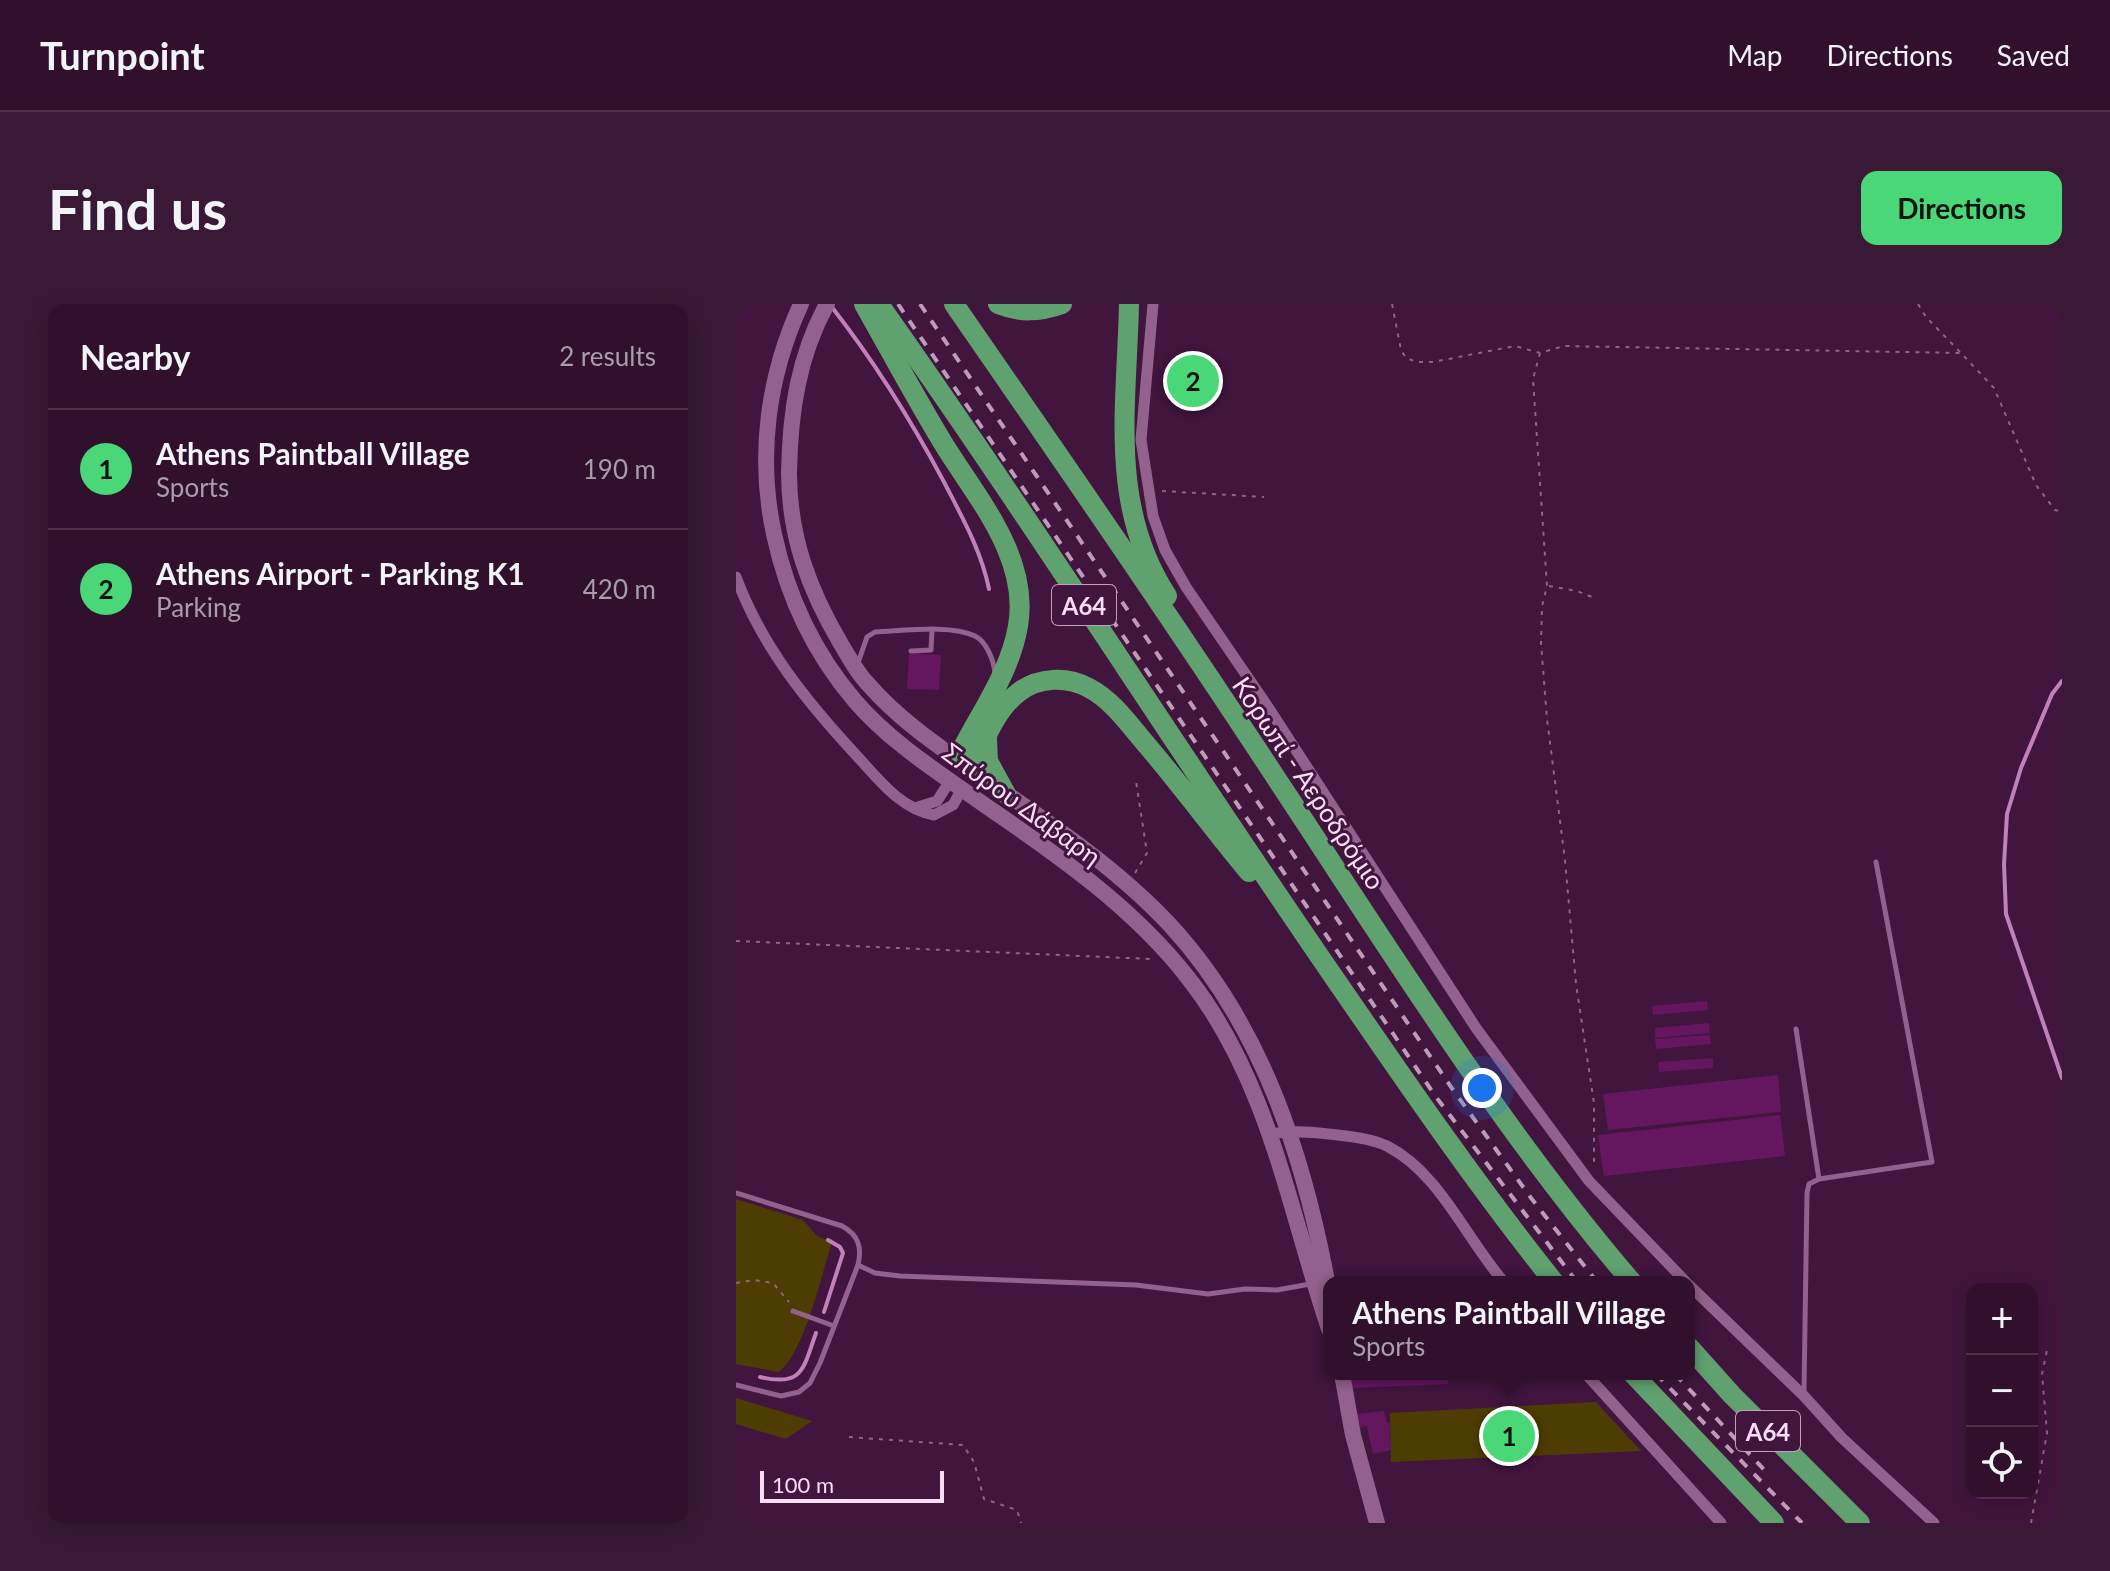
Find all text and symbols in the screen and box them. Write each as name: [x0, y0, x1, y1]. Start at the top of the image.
text: Turnpoint: [40, 32, 205, 78]
text: Map: [1727, 38, 1782, 72]
text: Directions: [1826, 38, 1953, 72]
text: Saved: [1997, 38, 2070, 72]
button: Directions: [1861, 171, 2062, 245]
text: Find us: [48, 175, 227, 242]
text: Nearby: [80, 336, 191, 377]
text: 2 results: [559, 340, 656, 372]
pin: 2: [1167, 351, 1219, 411]
text: Athens Paintball Village: [156, 435, 470, 471]
text: 1: [98, 453, 114, 485]
text: 190 m: [583, 453, 656, 485]
text: Sports: [156, 471, 229, 503]
text: Athens Airport - Parking K1: [156, 555, 525, 591]
text: 2: [98, 573, 114, 605]
text: 420 m: [583, 573, 656, 605]
road number: Α64: [1052, 585, 1116, 625]
text: Parking: [156, 591, 241, 623]
street label: Κορωπί - Αεροδρόμιο: [1226, 671, 1392, 895]
street label: Σπύρου Δάβαρη: [937, 736, 1107, 872]
your location: [1462, 1068, 1502, 1108]
popup: [1323, 1276, 1695, 1380]
map controls: [1966, 1283, 2038, 1499]
button: +: [1966, 1283, 2038, 1355]
text: Athens Paintball Village: [1352, 1294, 1666, 1330]
text: Sports: [1352, 1330, 1425, 1362]
button: −: [1966, 1355, 2038, 1427]
pin: 1: [1483, 1406, 1535, 1466]
road number: Α64: [1736, 1411, 1800, 1451]
button: locate: [1966, 1427, 2038, 1499]
scale bar: [760, 1467, 944, 1503]
text: 100 m: [772, 1471, 834, 1498]

